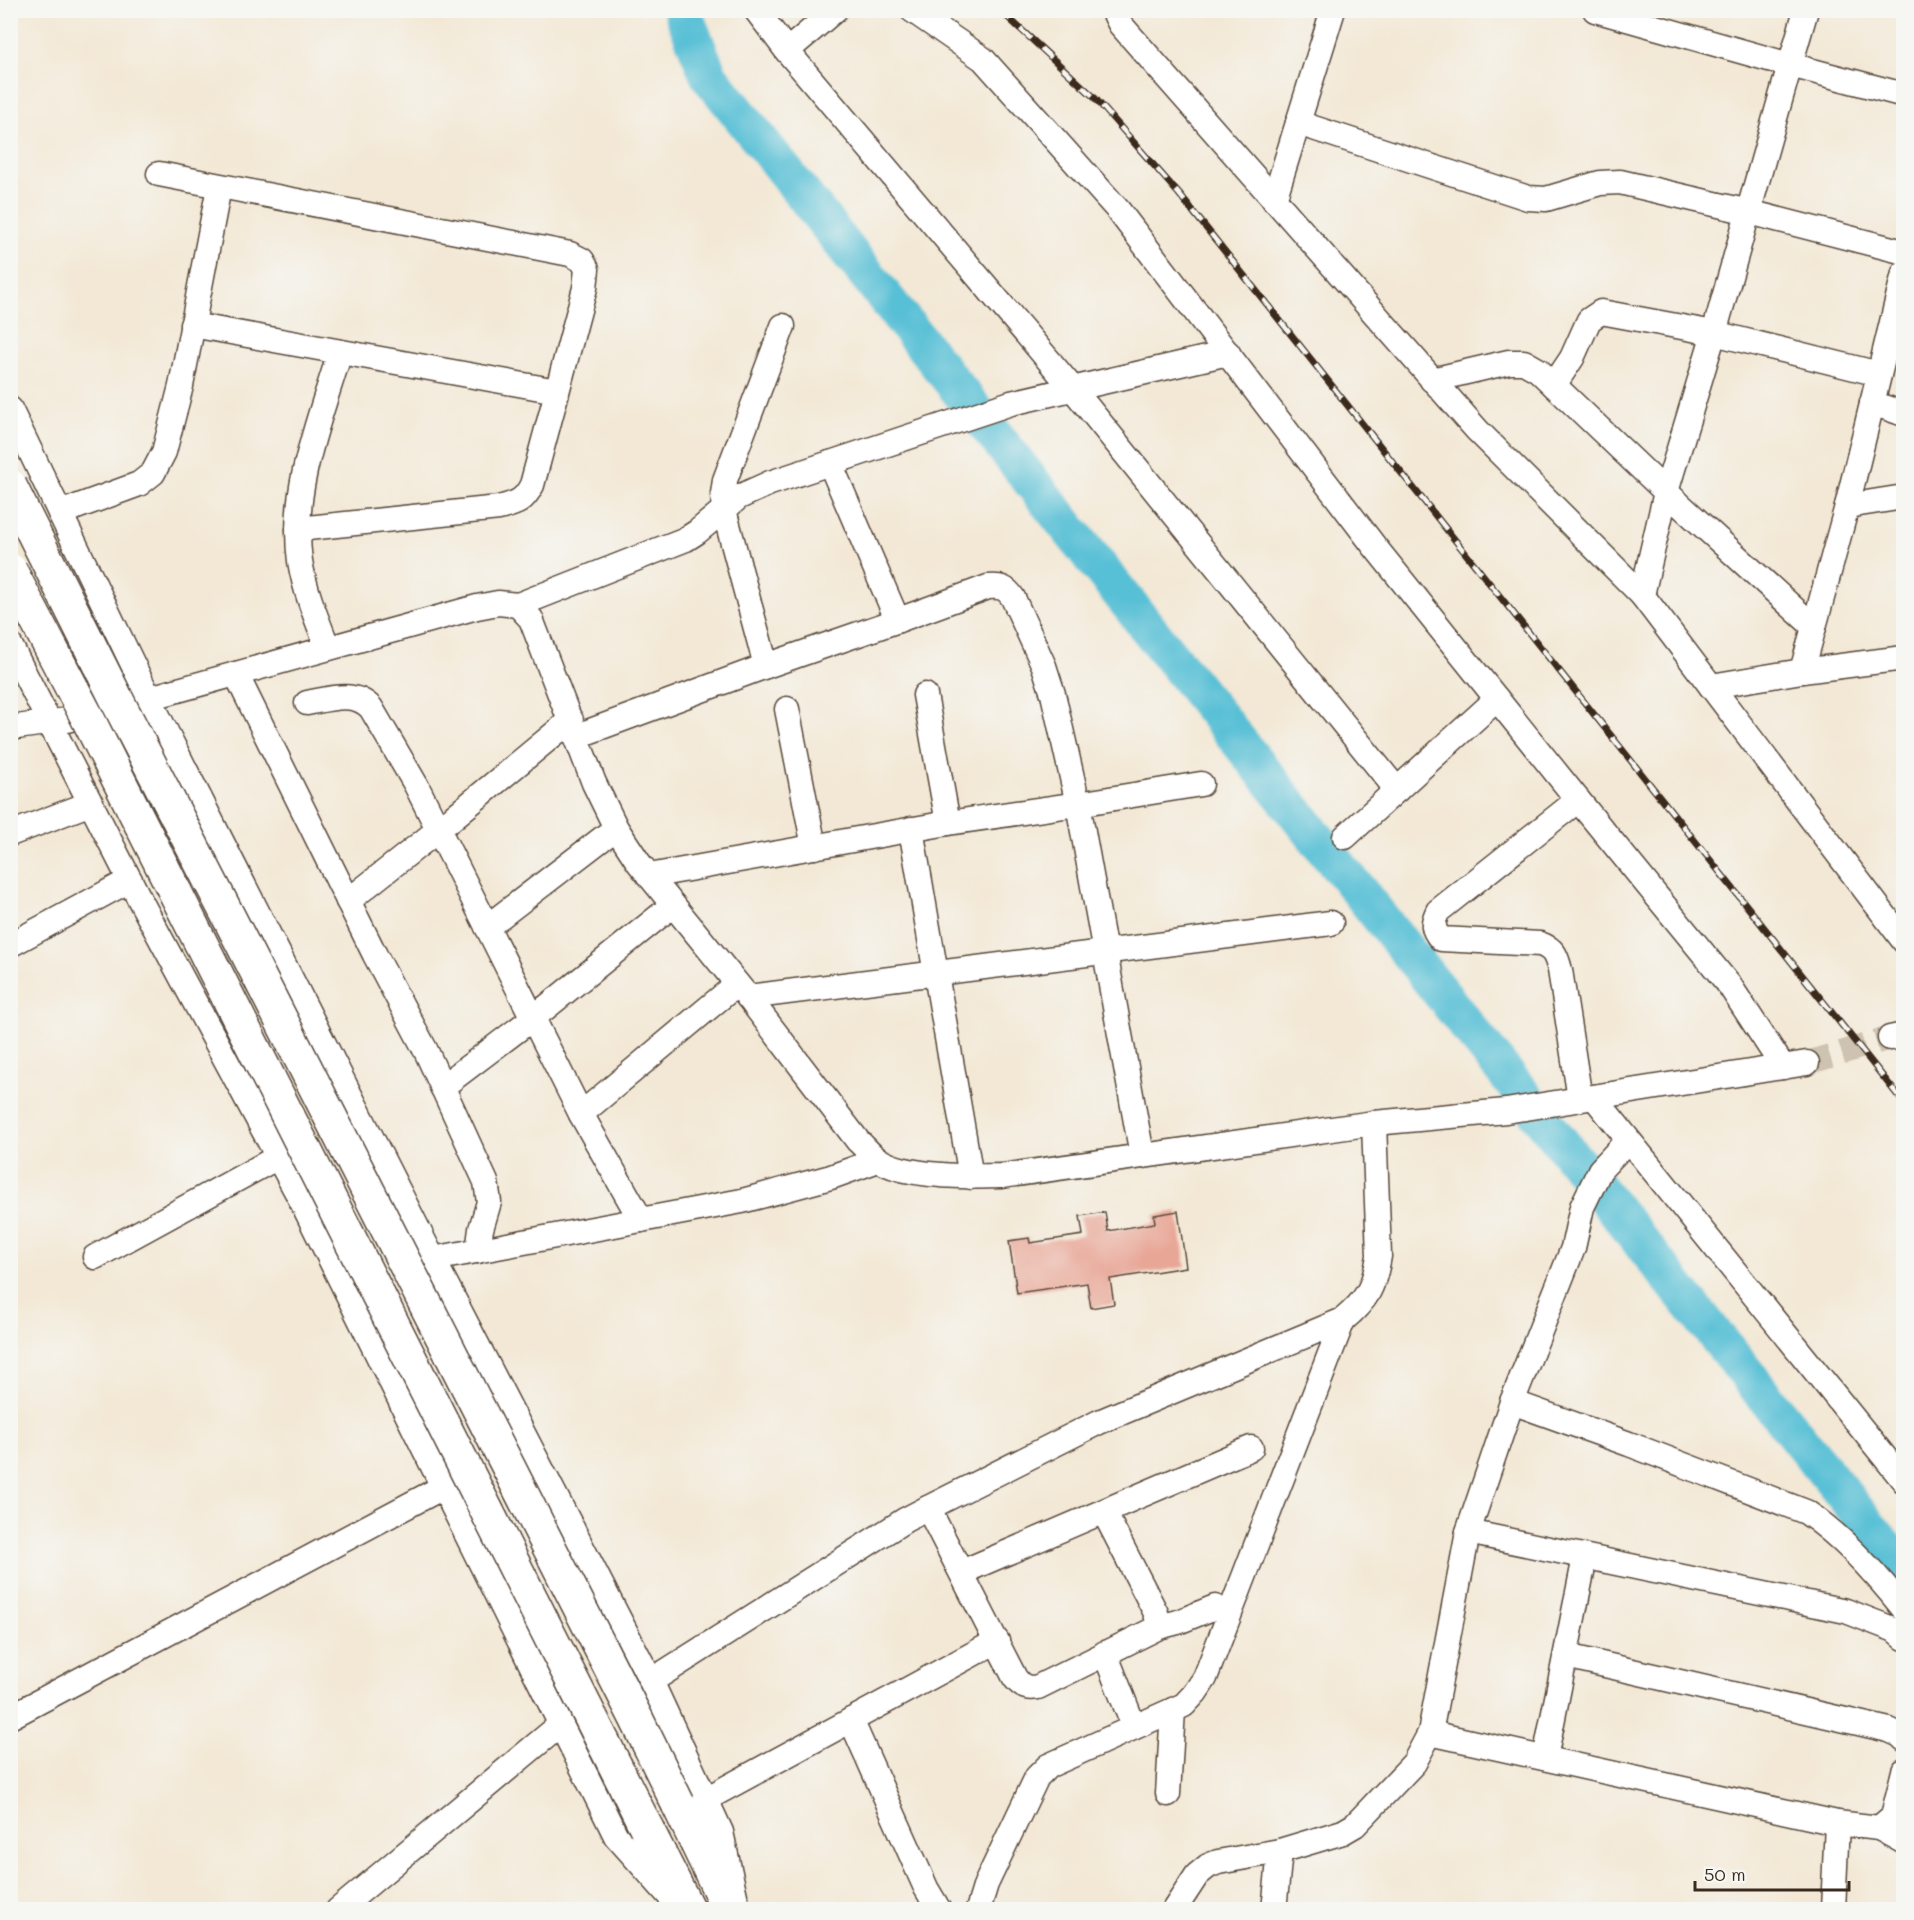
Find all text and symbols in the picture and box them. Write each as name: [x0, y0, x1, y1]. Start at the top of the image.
scale bar: [1695, 1854, 1850, 1892]
text: 50 m: [1704, 1862, 1746, 1886]

